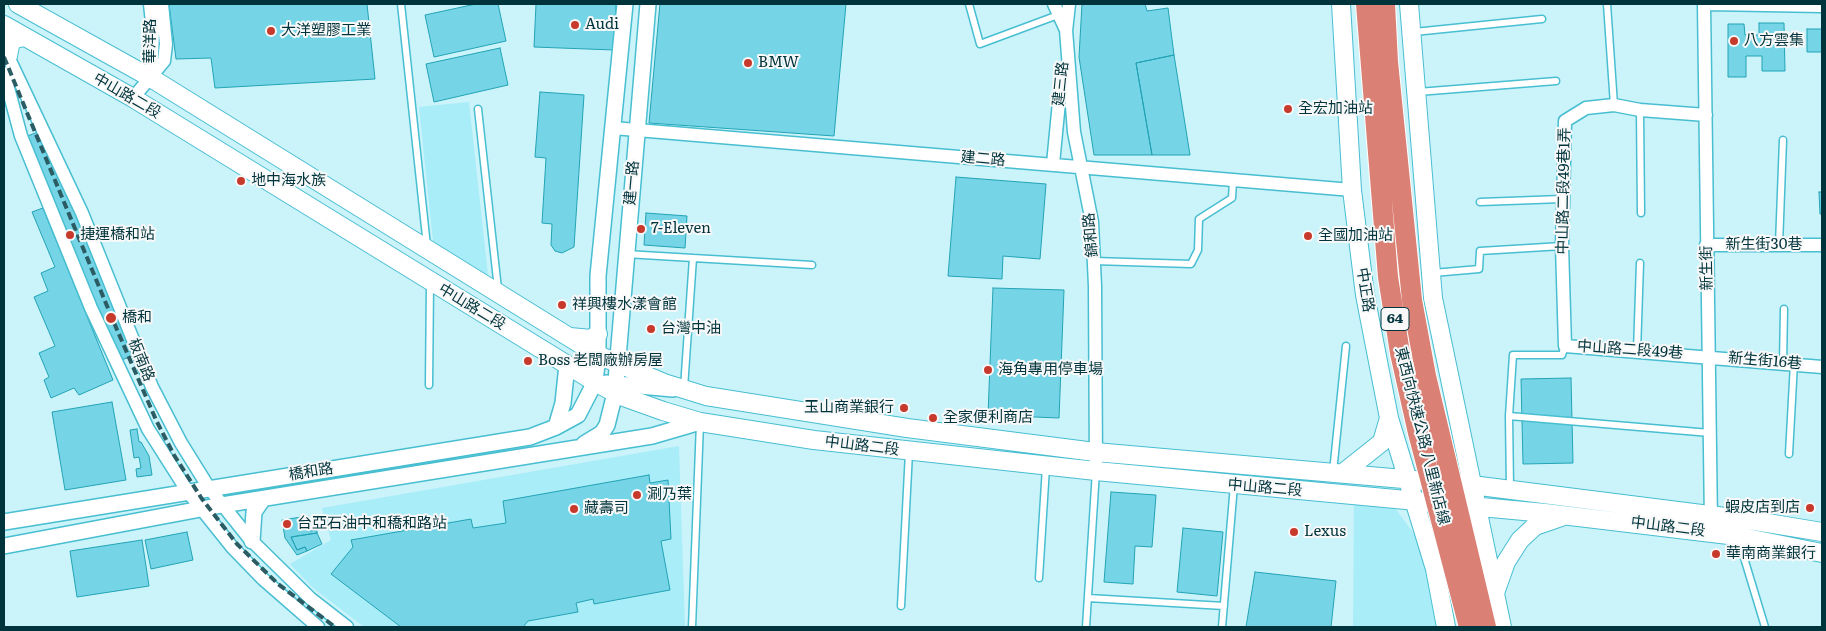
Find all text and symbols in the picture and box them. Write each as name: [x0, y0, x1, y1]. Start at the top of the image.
place label: Audi: [585, 16, 619, 34]
street label: 華洋路: [142, 19, 160, 63]
marker: Audi: [569, 19, 581, 31]
place label: 大洋塑膠工業: [281, 22, 371, 40]
marker: 大洋塑膠工業: [265, 25, 277, 37]
place label: 八方雲集: [1744, 32, 1804, 50]
marker: 八方雲集: [1728, 35, 1740, 47]
place label: BMW: [758, 54, 799, 72]
marker: BMW: [742, 57, 754, 69]
street label: 建三路: [1050, 61, 1072, 107]
street label: 中山路二段: [90, 69, 164, 123]
place label: 全宏加油站: [1298, 100, 1373, 118]
marker: 全宏加油站: [1282, 103, 1294, 115]
street label: 中山路二段49巷1弄: [1554, 127, 1574, 255]
street label: 建二路: [960, 148, 1006, 170]
street label: 建一路: [621, 160, 643, 206]
place label: 地中海水族: [251, 172, 326, 190]
marker: 地中海水族: [235, 175, 247, 187]
street label: 錦和路: [1080, 212, 1102, 258]
place label: 7-Eleven: [651, 220, 711, 238]
marker: 7-Eleven: [635, 223, 647, 235]
place label: 捷運橋和站: [80, 226, 155, 244]
place label: 全國加油站: [1318, 227, 1393, 245]
marker: 捷運橋和站: [64, 229, 76, 241]
marker: 全國加油站: [1302, 230, 1314, 242]
street label: 新生街30巷: [1726, 236, 1802, 254]
street label: 新生街: [1698, 245, 1716, 291]
street label: 中正路: [1353, 266, 1377, 314]
street label: 中山路二段: [435, 280, 509, 334]
place label: 祥興樓水漾會館: [572, 296, 677, 314]
marker: 祥興樓水漾會館: [556, 299, 568, 311]
road number: 64: [1381, 308, 1409, 330]
place label: 橋和: [122, 309, 152, 327]
marker: 橋和: [104, 311, 118, 325]
place label: 台灣中油: [661, 320, 721, 338]
marker: 台灣中油: [645, 323, 657, 335]
street label: 板南路: [124, 336, 158, 384]
street label: 中山路二段49巷: [1576, 337, 1684, 363]
street label: 東西向快速公路 八里新店線: [1391, 345, 1453, 527]
street label: 新生街16巷: [1727, 349, 1803, 373]
place label: Boss 老闆廠辦房屋: [538, 352, 663, 370]
marker: Boss 老闆廠辦房屋: [522, 355, 534, 367]
place label: 海角專用停車場: [998, 361, 1103, 379]
marker: 海角專用停車場: [982, 364, 994, 376]
place label: 玉山商業銀行: [804, 399, 894, 417]
marker: 玉山商業銀行: [898, 402, 910, 414]
place label: 全家便利商店: [943, 409, 1033, 427]
marker: 全家便利商店: [927, 412, 939, 424]
street label: 中山路二段: [824, 432, 900, 460]
street label: 橋和路: [287, 460, 335, 484]
street label: 中山路二段: [1227, 476, 1303, 500]
place label: 涮乃葉: [647, 486, 692, 504]
marker: 涮乃葉: [631, 489, 643, 501]
place label: 蝦皮店到店: [1725, 499, 1800, 517]
place label: 藏壽司: [584, 500, 629, 518]
marker: 蝦皮店到店: [1804, 502, 1816, 514]
marker: 藏壽司: [568, 503, 580, 515]
street label: 中山路二段: [1630, 513, 1706, 541]
place label: 台亞石油中和穚和路站: [297, 515, 447, 533]
marker: 台亞石油中和穚和路站: [281, 518, 293, 530]
place label: Lexus: [1304, 523, 1346, 541]
marker: Lexus: [1288, 526, 1300, 538]
place label: 華南商業銀行: [1726, 545, 1816, 563]
marker: 華南商業銀行: [1710, 548, 1722, 560]

